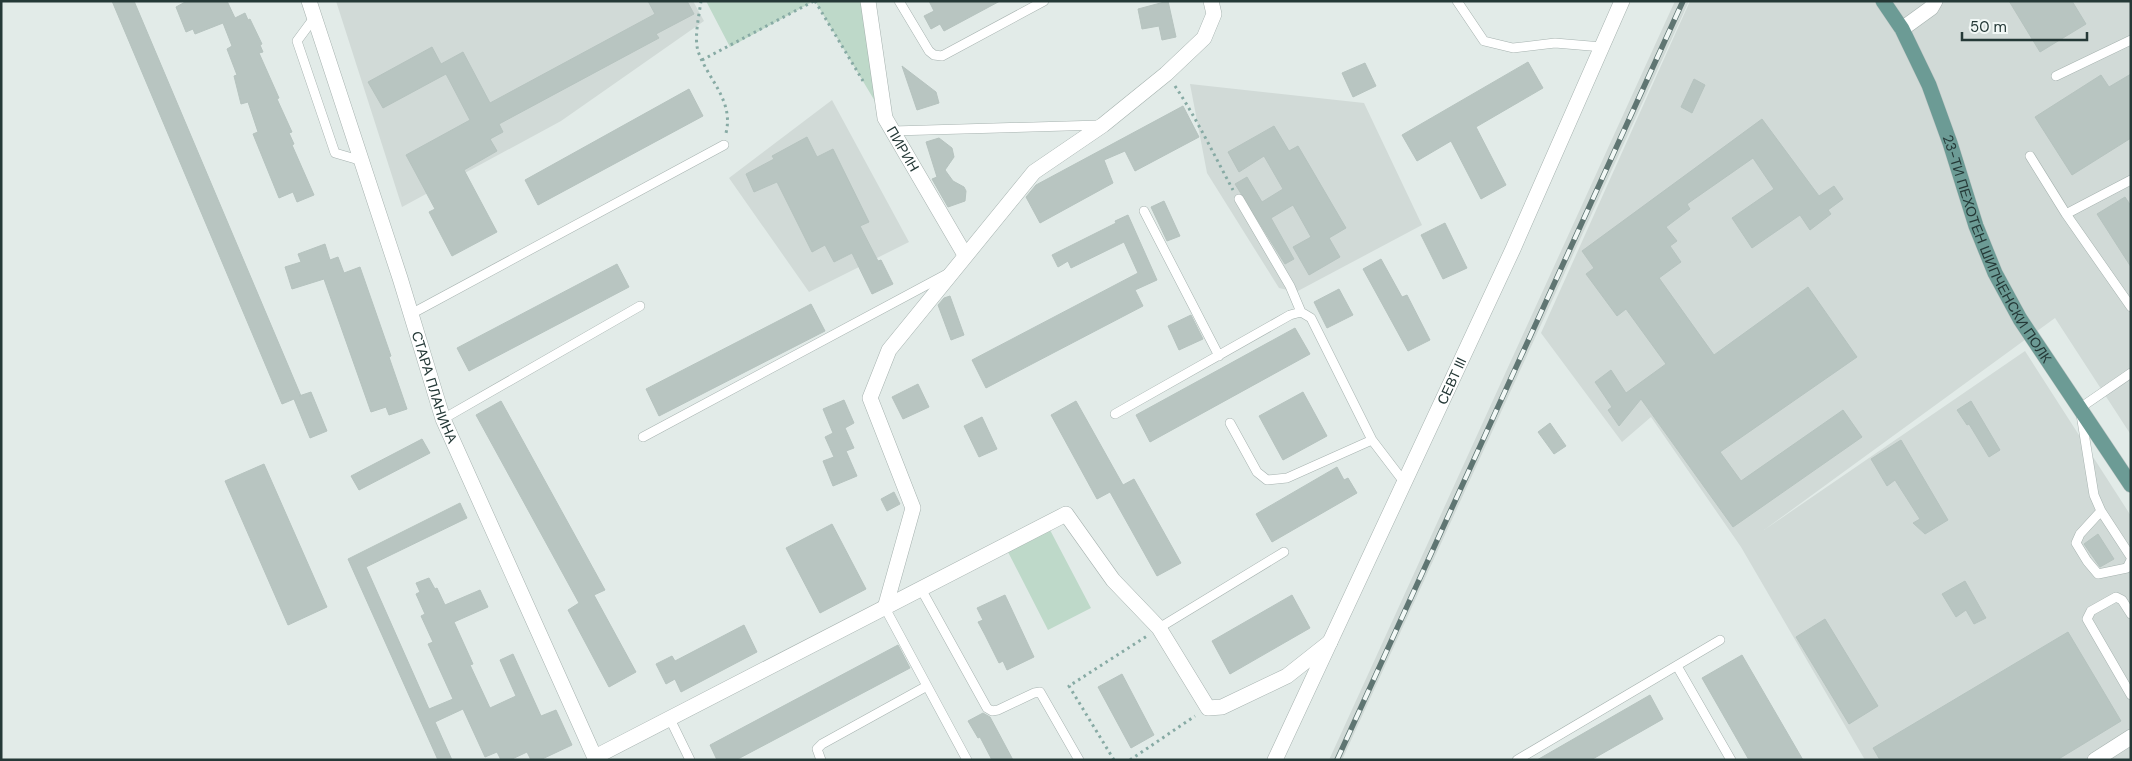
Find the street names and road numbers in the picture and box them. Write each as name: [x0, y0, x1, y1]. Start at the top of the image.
street label: ПИРИН: [883, 123, 923, 175]
street label: 23-ТИ ПЕХОТЕН ШИПЧЕНСКИ ПОЛК: [1939, 132, 2056, 367]
street label: СТАРА ПЛАНИНА: [408, 329, 462, 446]
street label: СЕВТ III: [1433, 355, 1470, 408]

